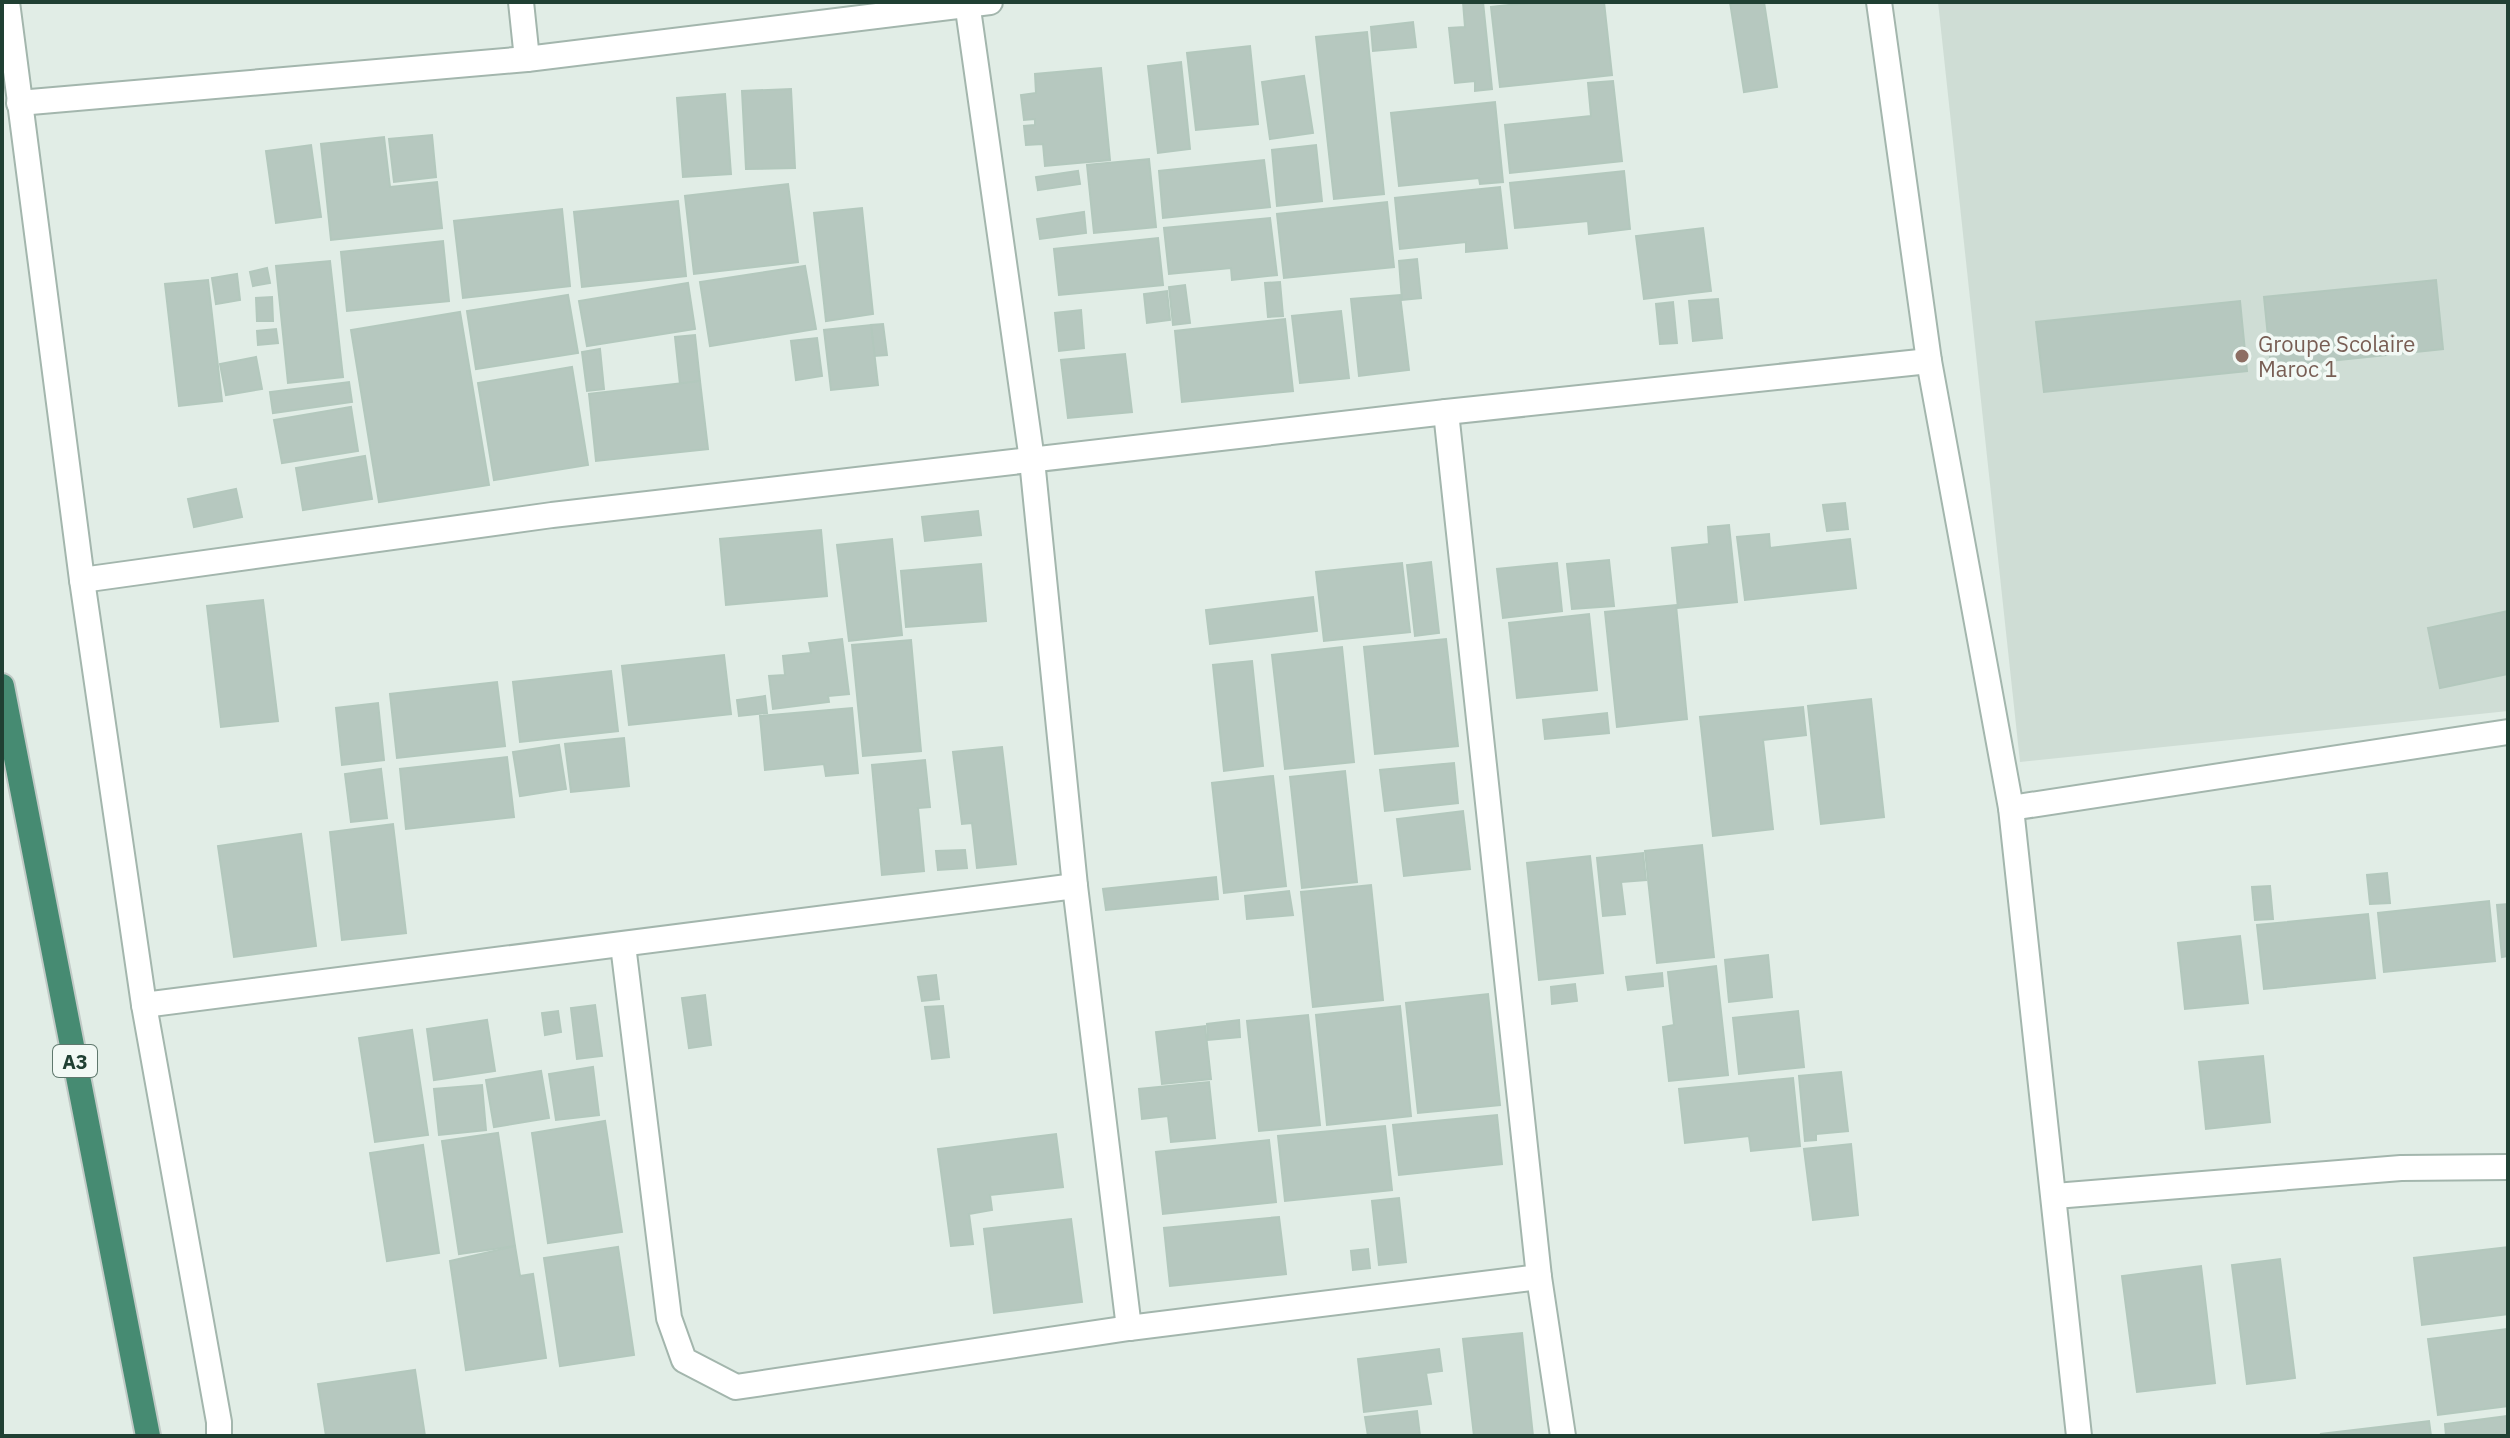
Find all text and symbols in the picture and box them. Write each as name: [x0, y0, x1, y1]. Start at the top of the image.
place label: Groupe Scolaire Maroc 1: [2258, 329, 2415, 383]
marker: Groupe Scolaire Maroc 1: [2233, 347, 2251, 365]
road number: A3: [53, 1045, 97, 1077]

